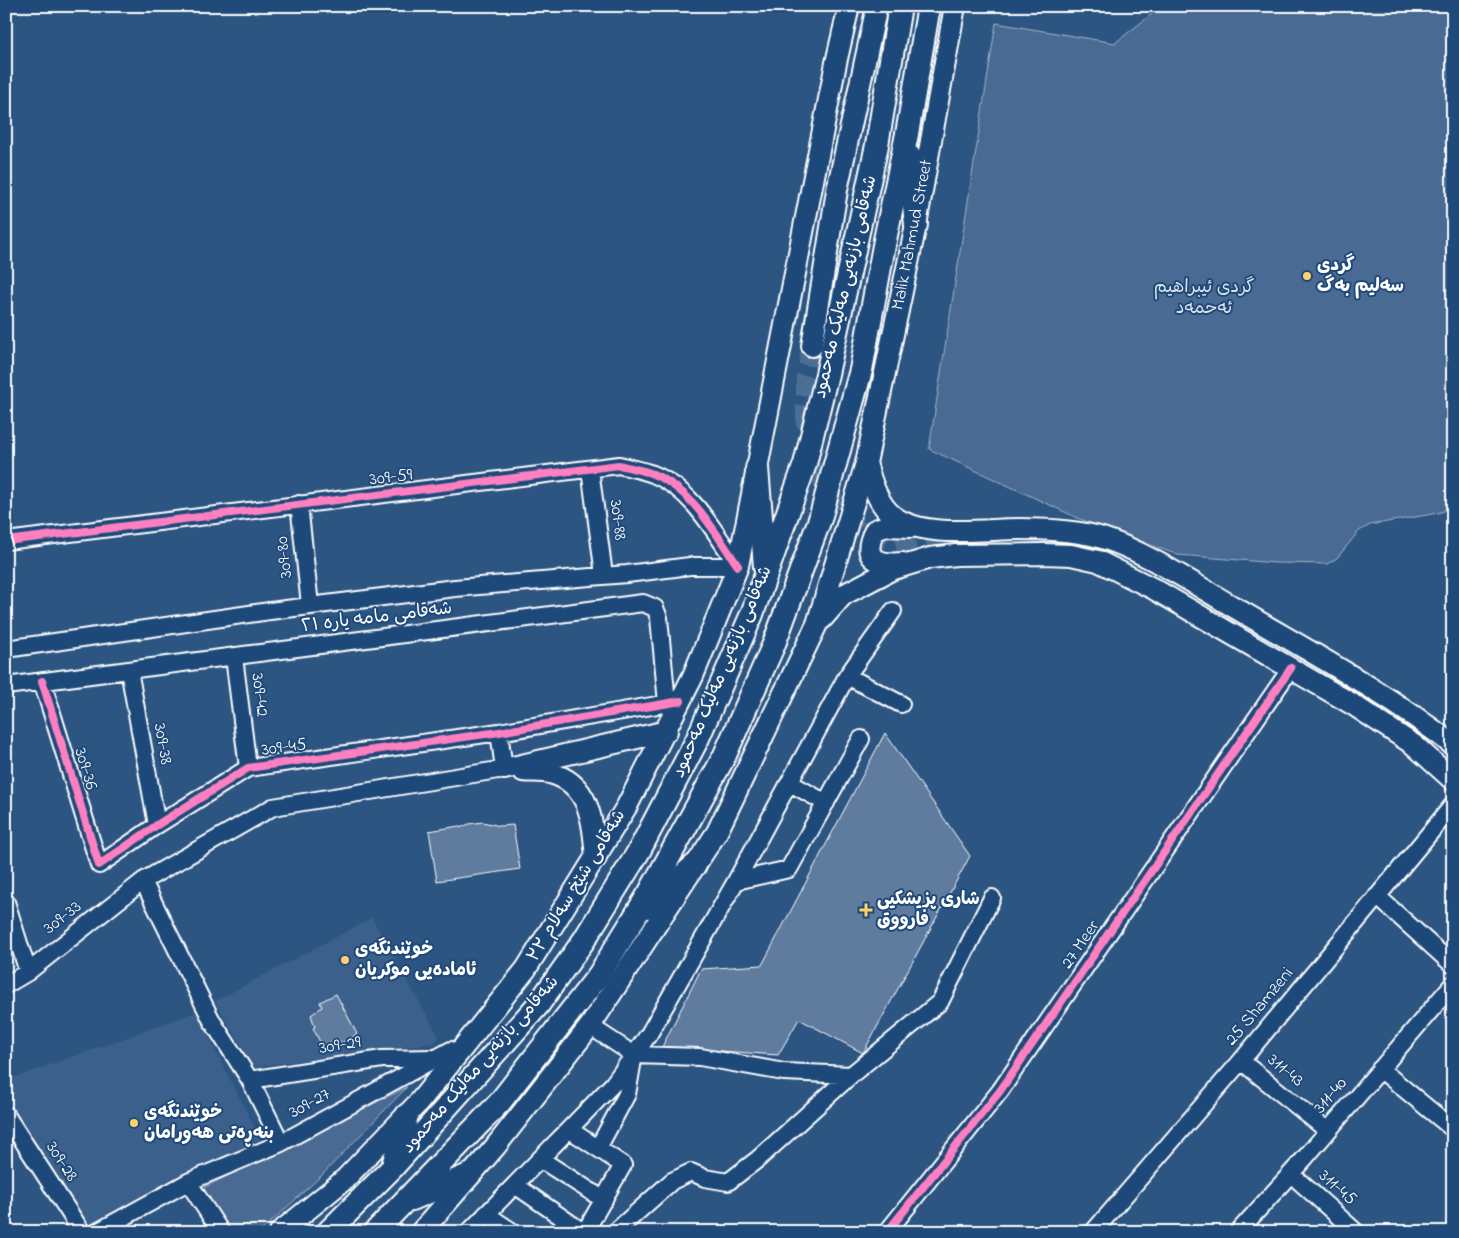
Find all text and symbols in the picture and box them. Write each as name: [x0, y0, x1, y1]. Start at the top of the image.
street label: Malik Mahmud Street: [886, 158, 940, 312]
street label: شەقامی بازنەیی مەلیک مەحمود: [808, 173, 884, 401]
place label: گردی سەلیم بەگ: [1317, 253, 1404, 300]
marker: گردی سەلیم بەگ: [1301, 270, 1313, 282]
park label: گردی ئیبراھیم ئەحمەد: [1154, 275, 1255, 322]
street label: 309-59: [368, 462, 415, 494]
street label: 309-88: [602, 498, 632, 542]
street label: 309-80: [270, 535, 300, 579]
street label: شەقامی بازنەیی مەلیک مەحمود: [666, 562, 780, 782]
street label: شەقامی مامە یارە ٢١: [300, 596, 454, 640]
street label: 309-42: [243, 672, 275, 718]
street label: 309-38: [146, 721, 178, 767]
street label: 309-45: [260, 732, 308, 764]
street label: 309-36: [66, 745, 104, 793]
street label: شەقامی شێخ سەلام ٣٣: [521, 805, 633, 967]
place label: شاری پزیشکیی فارووق: [877, 887, 980, 934]
street label: 309-33: [38, 895, 88, 941]
marker: شاری پزیشکیی فارووق: [859, 903, 873, 917]
street label: 27 Meer: [1055, 915, 1107, 974]
place label: خوێندنگەی ئامادەیی موکریان: [355, 937, 476, 984]
marker: خوێندنگەی ئامادەیی موکریان: [339, 954, 351, 966]
street label: 25 Shamzeni: [1219, 962, 1301, 1052]
street label: شەقامی بازنەیی مەلیک مەحمود: [396, 970, 566, 1160]
street label: 309-29: [317, 1030, 363, 1062]
street label: 311-43: [1261, 1048, 1309, 1094]
street label: 311-40: [1308, 1072, 1354, 1120]
street label: 309-27: [285, 1082, 336, 1126]
place label: خوێندنگەی بنەڕەتی هەورامان: [144, 1100, 274, 1147]
marker: خوێندنگەی بنەڕەتی هەورامان: [128, 1117, 140, 1129]
street label: 309-28: [38, 1137, 84, 1187]
street label: 311-45: [1312, 1164, 1362, 1212]

